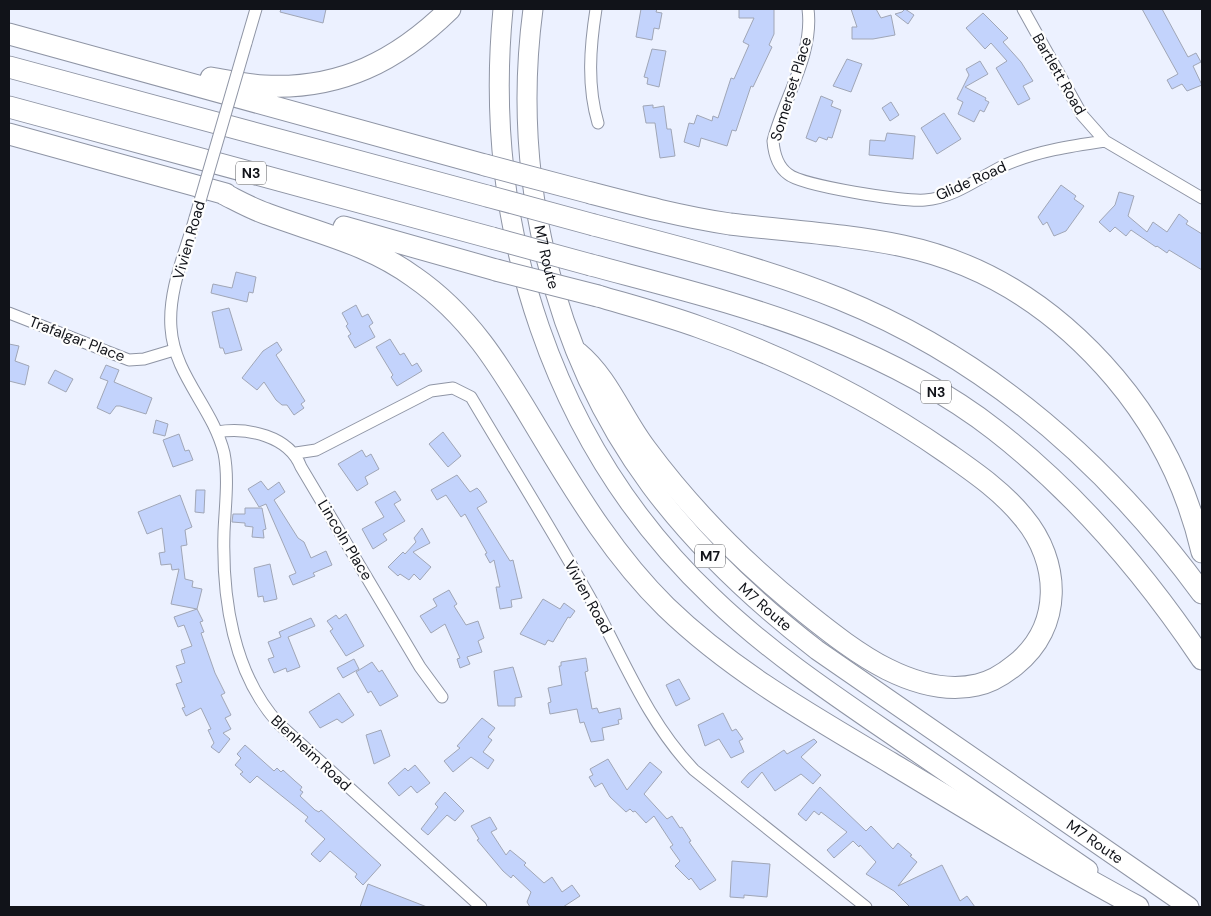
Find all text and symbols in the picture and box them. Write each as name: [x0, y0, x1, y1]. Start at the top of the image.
street label: Bartlett Road: [1028, 30, 1090, 118]
street label: Somerset Place: [766, 34, 816, 144]
street label: Glide Road: [933, 157, 1009, 205]
road number: N3: [236, 162, 266, 184]
street label: Vivien Road: [168, 198, 210, 282]
street label: M7 Route: [529, 224, 564, 291]
street label: Trafalgar Place: [26, 312, 128, 366]
road number: N3: [921, 381, 951, 404]
street label: Lincoln Place: [313, 496, 377, 584]
road number: M7: [695, 544, 725, 568]
street label: Vivien Road: [560, 557, 616, 637]
street label: M7 Route: [734, 578, 796, 636]
street label: Blenheim Road: [267, 711, 355, 795]
street label: M7 Route: [1062, 815, 1127, 869]

